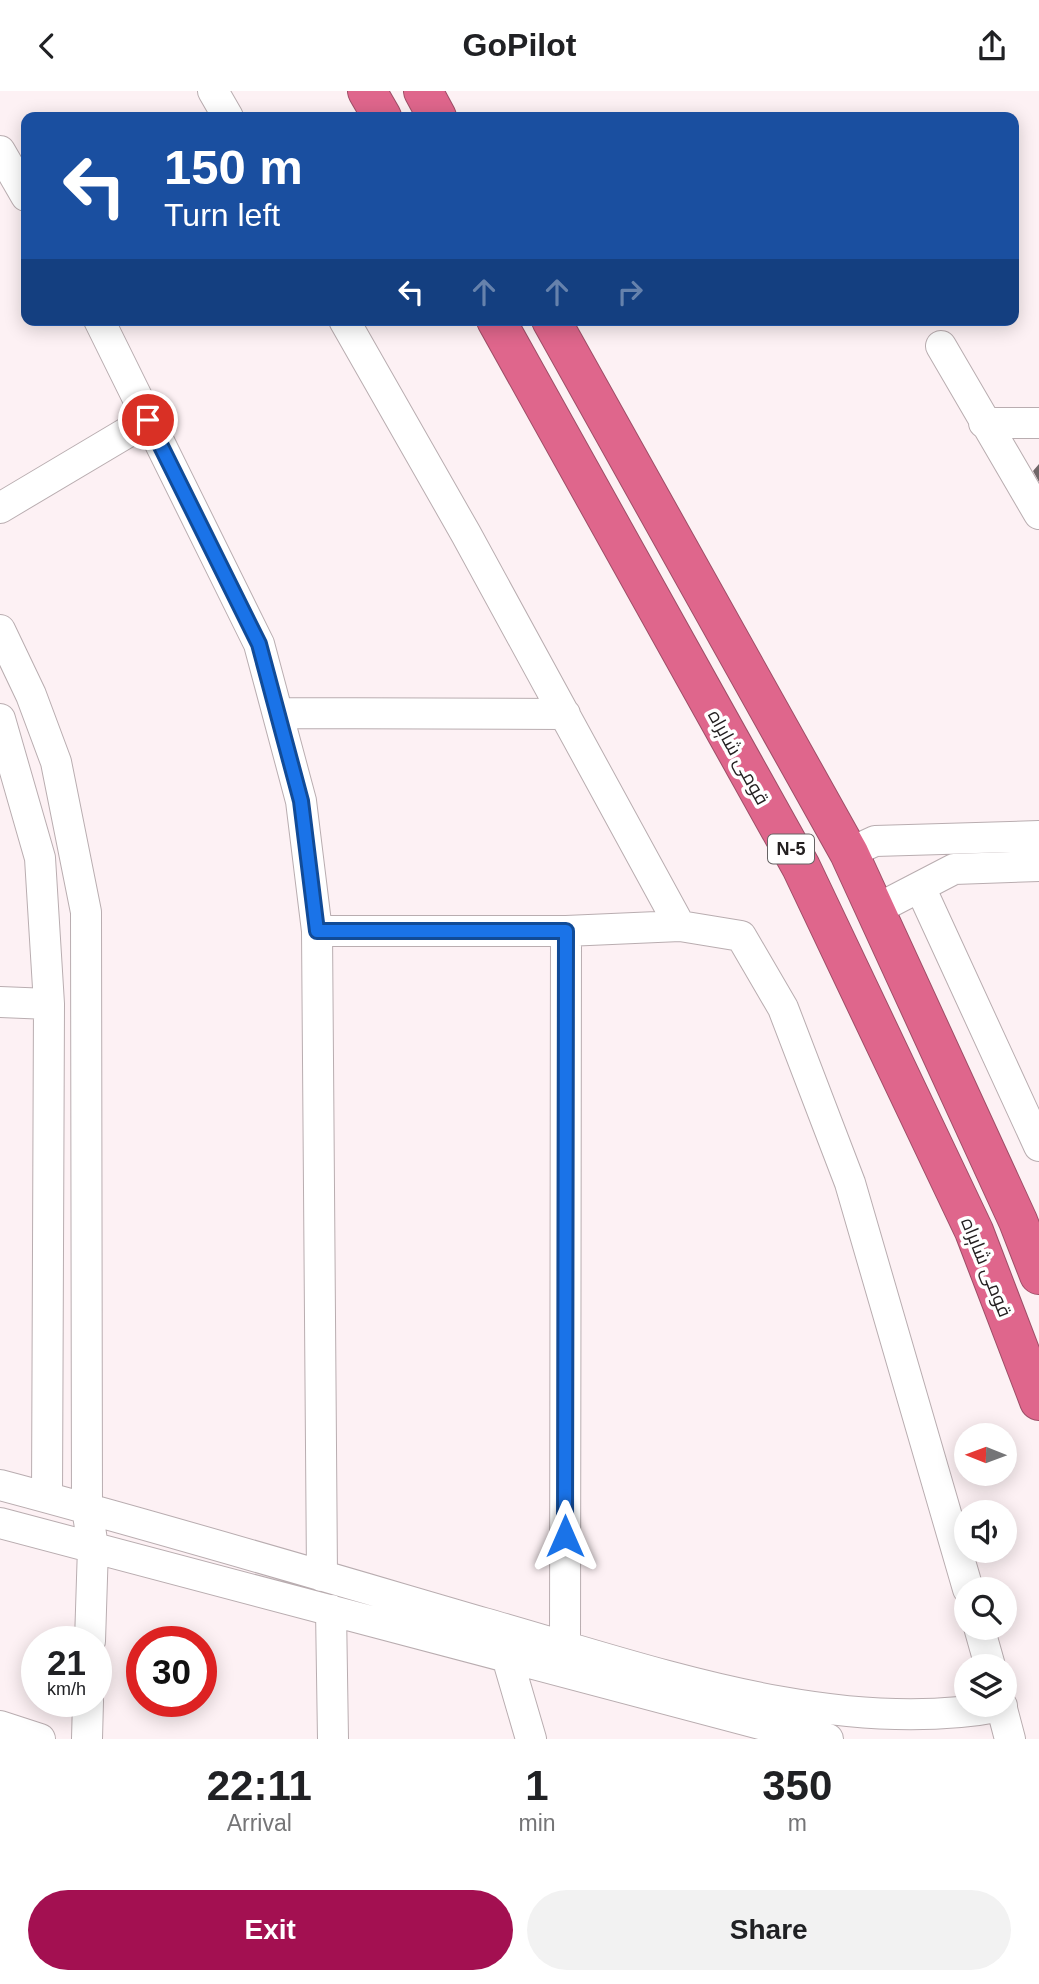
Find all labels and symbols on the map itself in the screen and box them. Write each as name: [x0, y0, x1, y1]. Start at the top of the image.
pin: [118, 390, 178, 450]
street label: قومی شاہراہ: [702, 706, 773, 809]
road number: N-5: [768, 835, 814, 863]
street label: قومی شاہراہ: [955, 1215, 1016, 1321]
north arrow: [954, 1423, 1017, 1486]
position arrow: [528, 1499, 602, 1573]
speed limit sign: 30: [126, 1626, 217, 1717]

